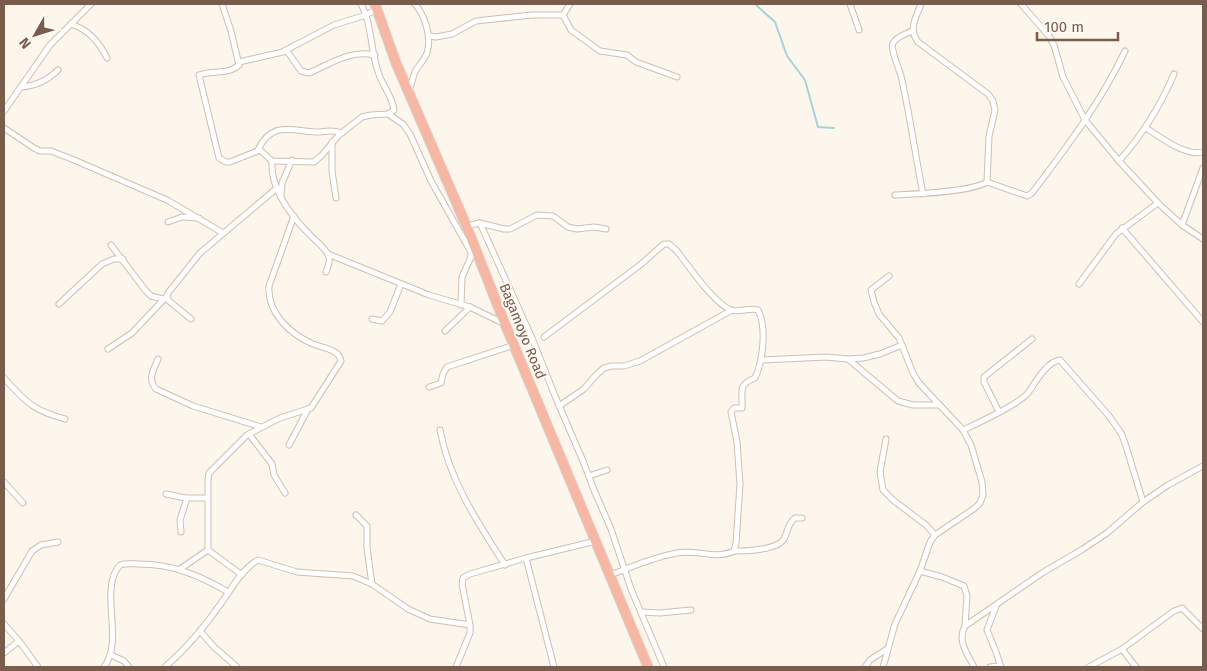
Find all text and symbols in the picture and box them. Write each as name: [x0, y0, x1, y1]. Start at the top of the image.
north arrow: [10, 10, 60, 60]
scale bar: [1037, 10, 1118, 42]
text: 100 m: [1044, 18, 1084, 36]
text: N: [16, 34, 35, 52]
street label: Bagamoyo Road: [496, 281, 549, 382]

